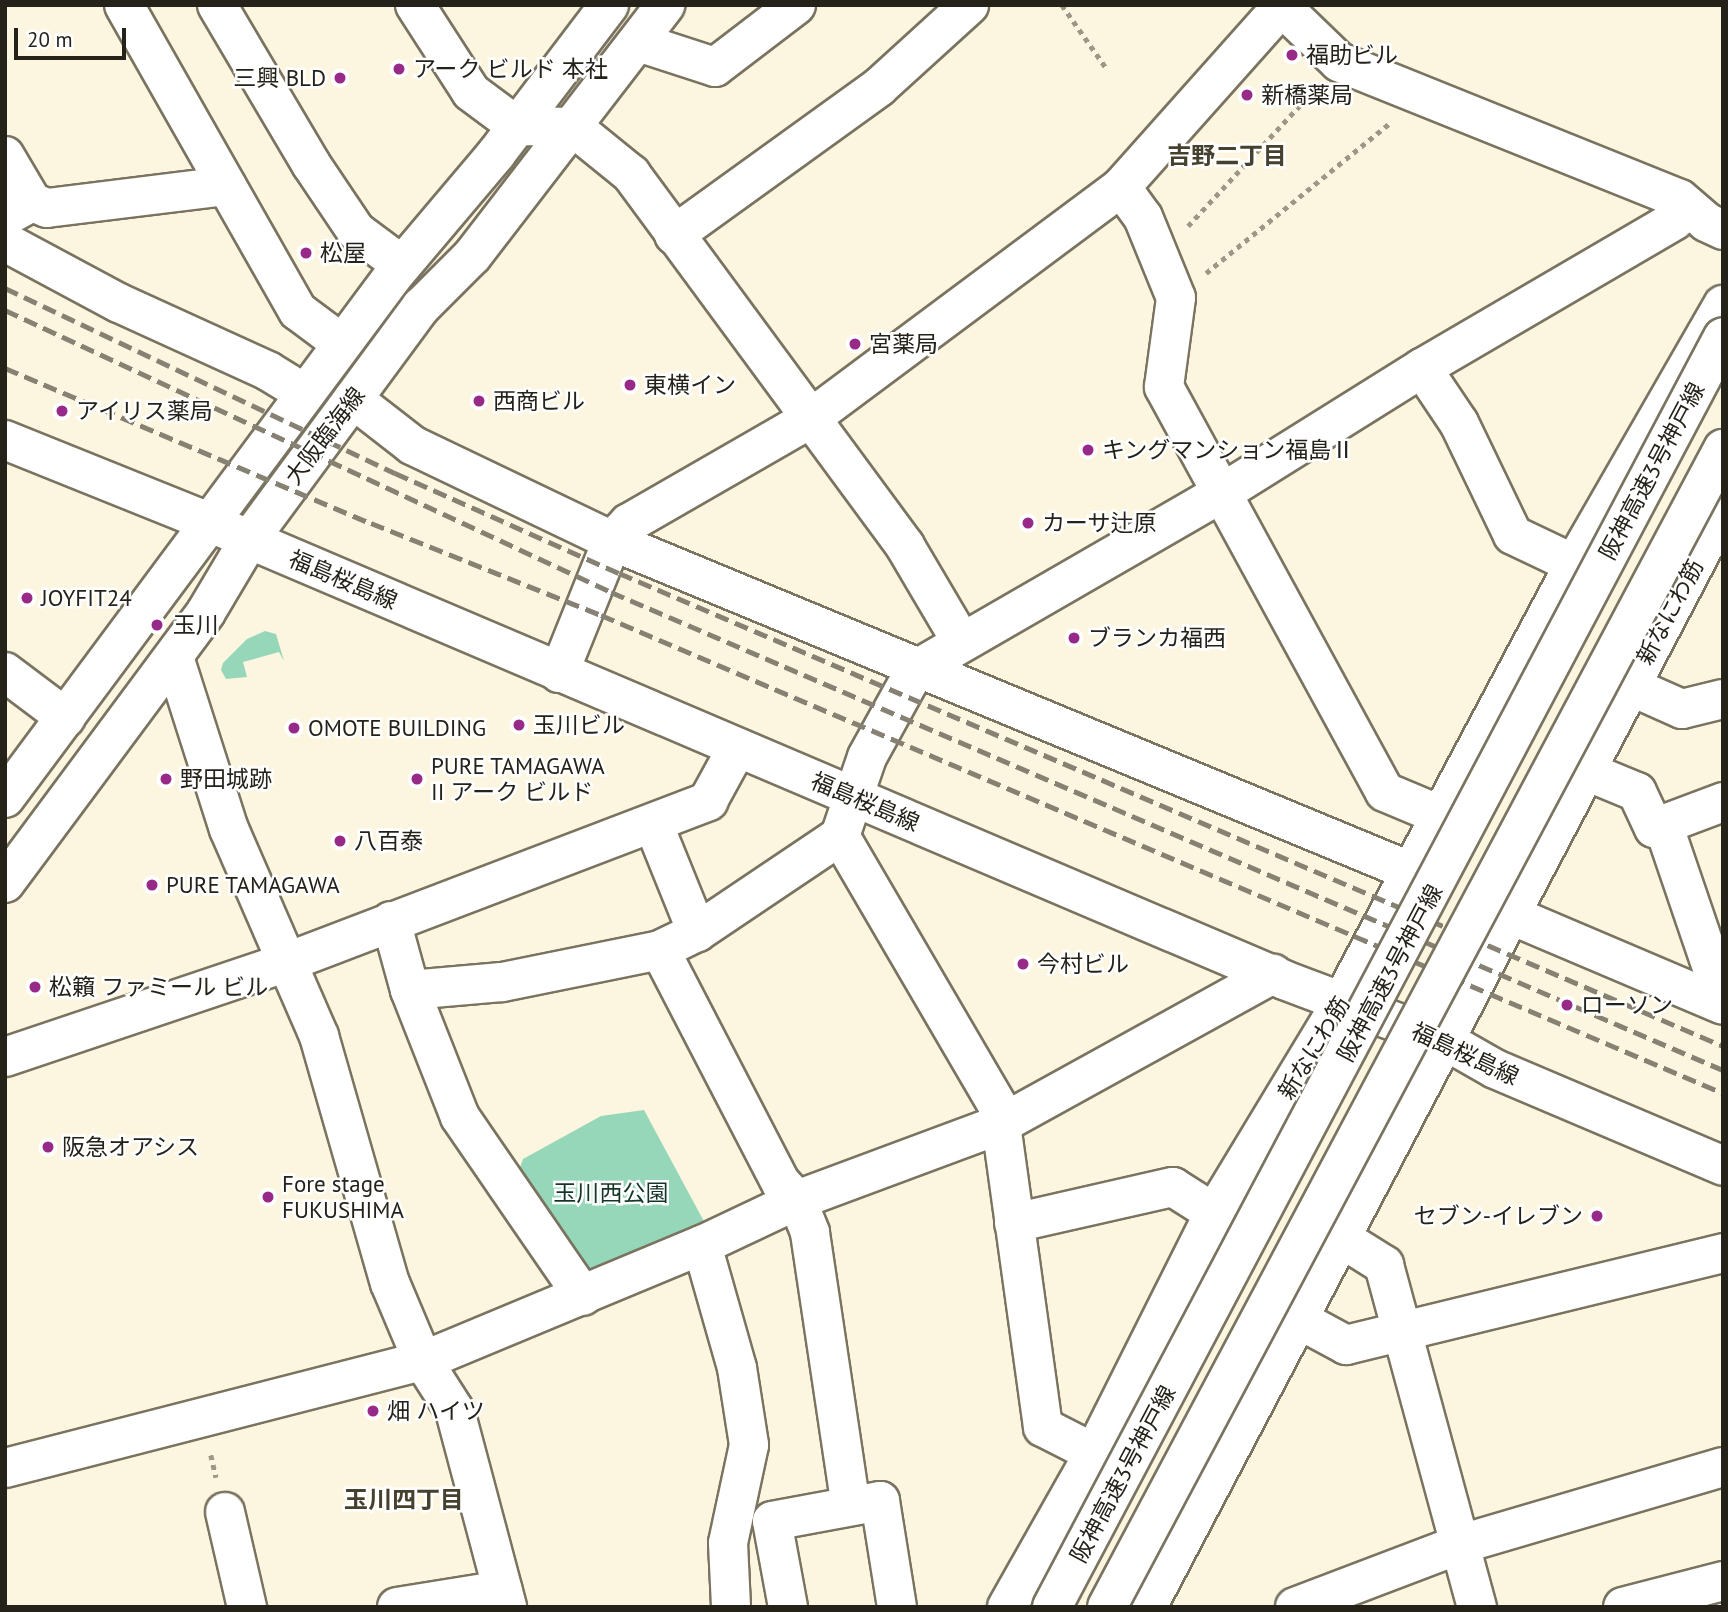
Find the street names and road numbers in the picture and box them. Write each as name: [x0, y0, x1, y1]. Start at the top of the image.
street label: 阪神高速3号神戸線: [1594, 378, 1710, 564]
street label: 大阪臨海線: [279, 382, 371, 490]
street label: 福島桜島線: [285, 545, 401, 615]
street label: 新なにわ筋: [1631, 555, 1709, 669]
street label: 福島桜島線: [807, 767, 923, 837]
street label: 阪神高速3号神戸線: [1332, 880, 1448, 1066]
street label: 新なにわ筋: [1273, 992, 1355, 1104]
street label: 福島桜島線: [1407, 1017, 1523, 1091]
street label: 阪神高速3号神戸線: [1065, 1381, 1181, 1567]

